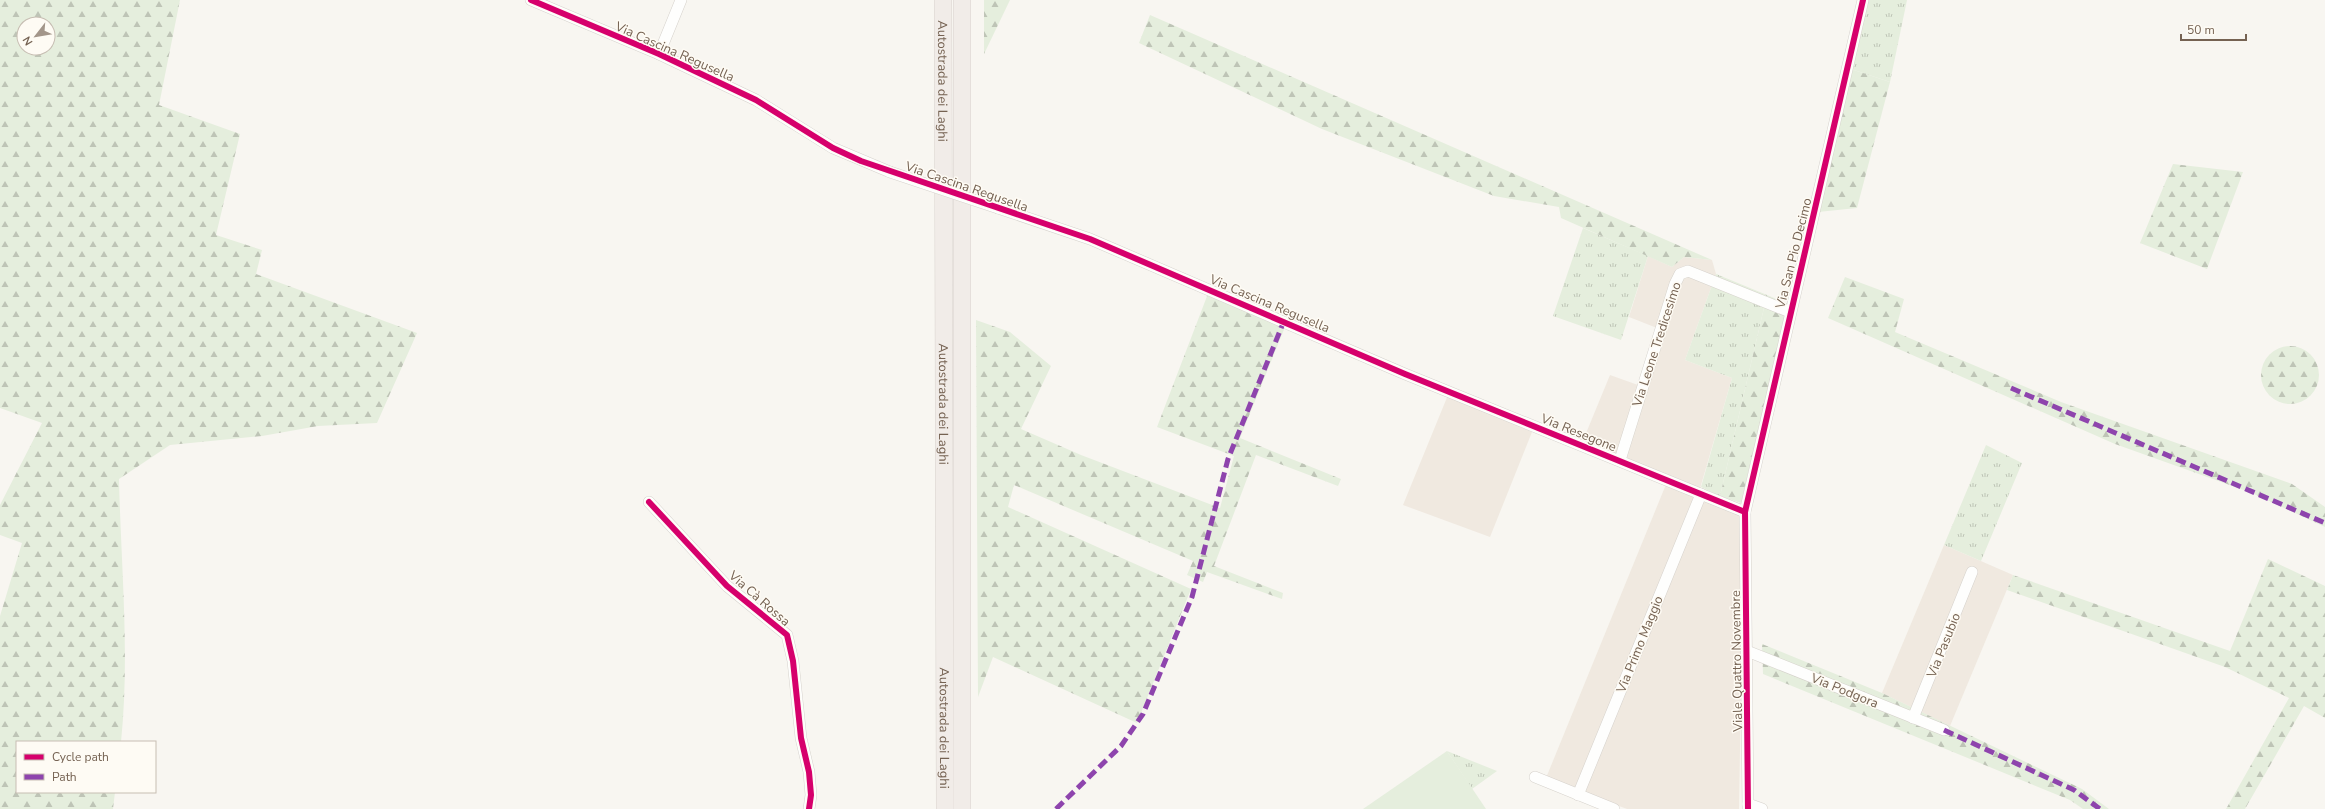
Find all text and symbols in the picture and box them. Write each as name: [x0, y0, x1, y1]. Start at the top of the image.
north arrow: [16, 16, 56, 56]
scale bar: [2181, 16, 2246, 42]
street label: Via Cascina Regusella: [611, 17, 737, 86]
street label: Autostrada dei Laghi: [933, 20, 951, 142]
text: 50 m: [2187, 22, 2215, 38]
text: N: [19, 34, 36, 48]
street label: Via Cascina Regusella: [902, 157, 1030, 216]
street label: Via San Pio Decimo: [1771, 196, 1816, 311]
street label: Via Cascina Regusella: [1206, 270, 1332, 337]
street label: Via Leone Tredicesimo: [1628, 280, 1686, 410]
street label: Autostrada dei Laghi: [934, 343, 952, 465]
street label: Via Resegone: [1537, 409, 1619, 456]
street label: Via Cà Rossa: [724, 566, 794, 631]
street label: Viale Quattro Novembre: [1727, 590, 1747, 733]
street label: Via Primo Maggio: [1612, 593, 1668, 696]
street label: Via Pasubio: [1922, 610, 1965, 681]
street label: Autostrada dei Laghi: [935, 667, 953, 789]
street label: Via Podgora: [1807, 669, 1881, 713]
legend: [16, 741, 156, 793]
text: Cycle path: [52, 749, 109, 765]
text: Path: [52, 769, 77, 785]

